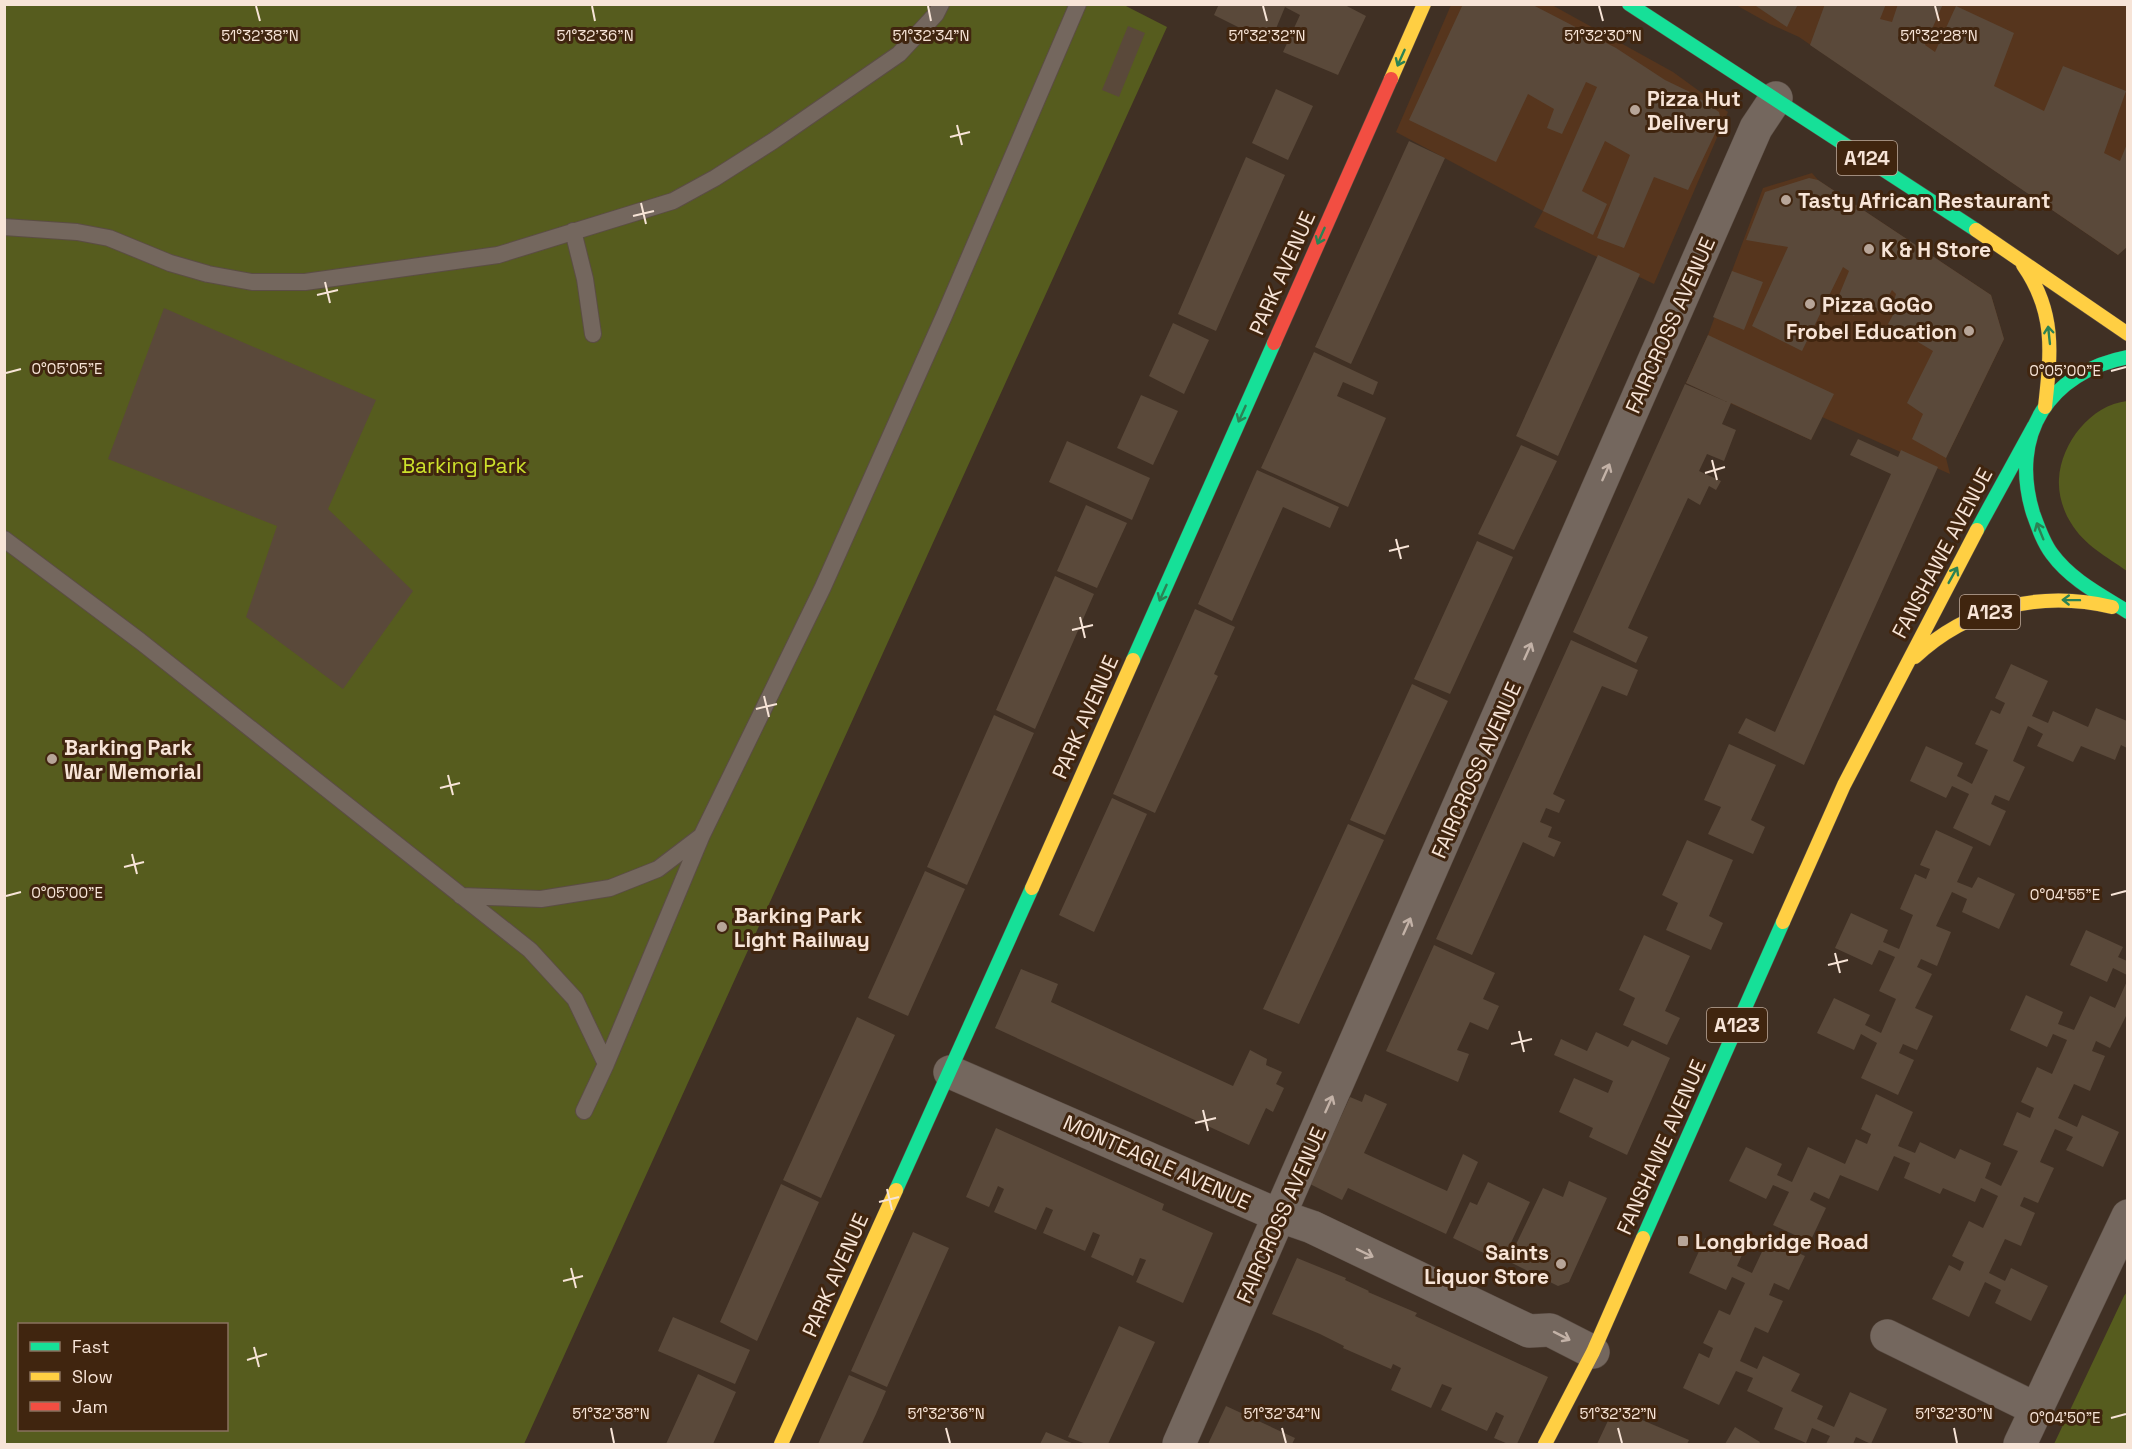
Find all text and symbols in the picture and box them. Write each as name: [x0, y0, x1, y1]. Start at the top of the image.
text: 51°32'38"N: [221, 26, 299, 45]
text: 51°32'36"N: [556, 26, 634, 45]
text: 51°32'34"N: [893, 26, 969, 45]
text: 51°32'32"N: [1228, 26, 1306, 45]
text: 51°32'30"N: [1564, 26, 1642, 45]
text: 51°32'28"N: [1900, 26, 1978, 45]
one-way arrow: [1394, 49, 1405, 67]
place label: Pizza Hut Delivery: [1647, 85, 1741, 136]
marker: Pizza Hut Delivery: [1628, 103, 1642, 117]
road number: A124: [1837, 141, 1897, 175]
place label: Tasty African Restaurant: [1798, 187, 2050, 214]
marker: Tasty African Restaurant: [1779, 193, 1793, 207]
street label: PARK AVENUE: [1243, 207, 1321, 339]
one-way arrow: [1315, 227, 1327, 245]
street label: FAIRCROSS AVENUE: [1619, 233, 1721, 417]
place label: K & H Store: [1881, 236, 1991, 263]
marker: K & H Store: [1862, 242, 1876, 256]
place label: Pizza GoGo: [1822, 291, 1933, 318]
marker: Pizza GoGo: [1803, 297, 1817, 311]
place label: Frobel Education: [1786, 318, 1957, 345]
marker: Frobel Education: [1962, 324, 1976, 338]
one-way arrow: [2043, 325, 2054, 345]
text: 0°05'05"E: [31, 359, 103, 378]
text: 0°05'00"E: [2029, 361, 2101, 380]
one-way arrow: [1236, 405, 1247, 423]
park label: Barking Park: [401, 452, 527, 479]
street label: FANSHAWE AVENUE: [1886, 463, 1998, 643]
one-way arrow: [1601, 464, 1612, 482]
one-way arrow: [2034, 522, 2045, 541]
one-way arrow: [1947, 567, 1959, 584]
one-way arrow: [1157, 583, 1168, 601]
one-way arrow: [2062, 594, 2082, 606]
road number: A123: [1960, 595, 2020, 629]
one-way arrow: [1523, 642, 1534, 660]
street label: PARK AVENUE: [1046, 651, 1124, 783]
street label: FAIRCROSS AVENUE: [1425, 678, 1527, 862]
place label: Barking Park War Memorial: [64, 734, 202, 785]
marker: Barking Park War Memorial: [45, 752, 59, 766]
text: 0°05'00"E: [31, 883, 103, 902]
text: 0°04'55"E: [2030, 885, 2100, 904]
place label: Barking Park Light Railway: [734, 902, 870, 953]
one-way arrow: [1402, 917, 1414, 935]
marker: Barking Park Light Railway: [715, 920, 729, 934]
road number: A123: [1707, 1008, 1767, 1042]
street label: FANSHAWE AVENUE: [1610, 1055, 1712, 1239]
one-way arrow: [1324, 1096, 1335, 1114]
street label: MONTEAGLE AVENUE: [1059, 1109, 1255, 1215]
street label: FAIRCROSS AVENUE: [1230, 1123, 1332, 1307]
street label: PARK AVENUE: [796, 1209, 874, 1341]
place label: Longbridge Road: [1695, 1228, 1869, 1255]
marker: Longbridge Road: [1676, 1234, 1690, 1248]
place label: Saints Liquor Store: [1424, 1239, 1549, 1290]
one-way arrow: [1356, 1247, 1374, 1259]
marker: Saints Liquor Store: [1554, 1257, 1568, 1271]
legend: [18, 1323, 228, 1431]
one-way arrow: [1553, 1330, 1570, 1342]
text: Fast: [72, 1335, 109, 1358]
text: Slow: [72, 1365, 113, 1388]
text: Jam: [72, 1395, 108, 1418]
text: 51°32'38"N: [572, 1404, 650, 1423]
text: 51°32'36"N: [907, 1404, 985, 1423]
text: 51°32'34"N: [1244, 1404, 1320, 1423]
text: 51°32'32"N: [1579, 1404, 1657, 1423]
text: 51°32'30"N: [1915, 1404, 1993, 1423]
text: 0°04'50"E: [2030, 1408, 2100, 1427]

